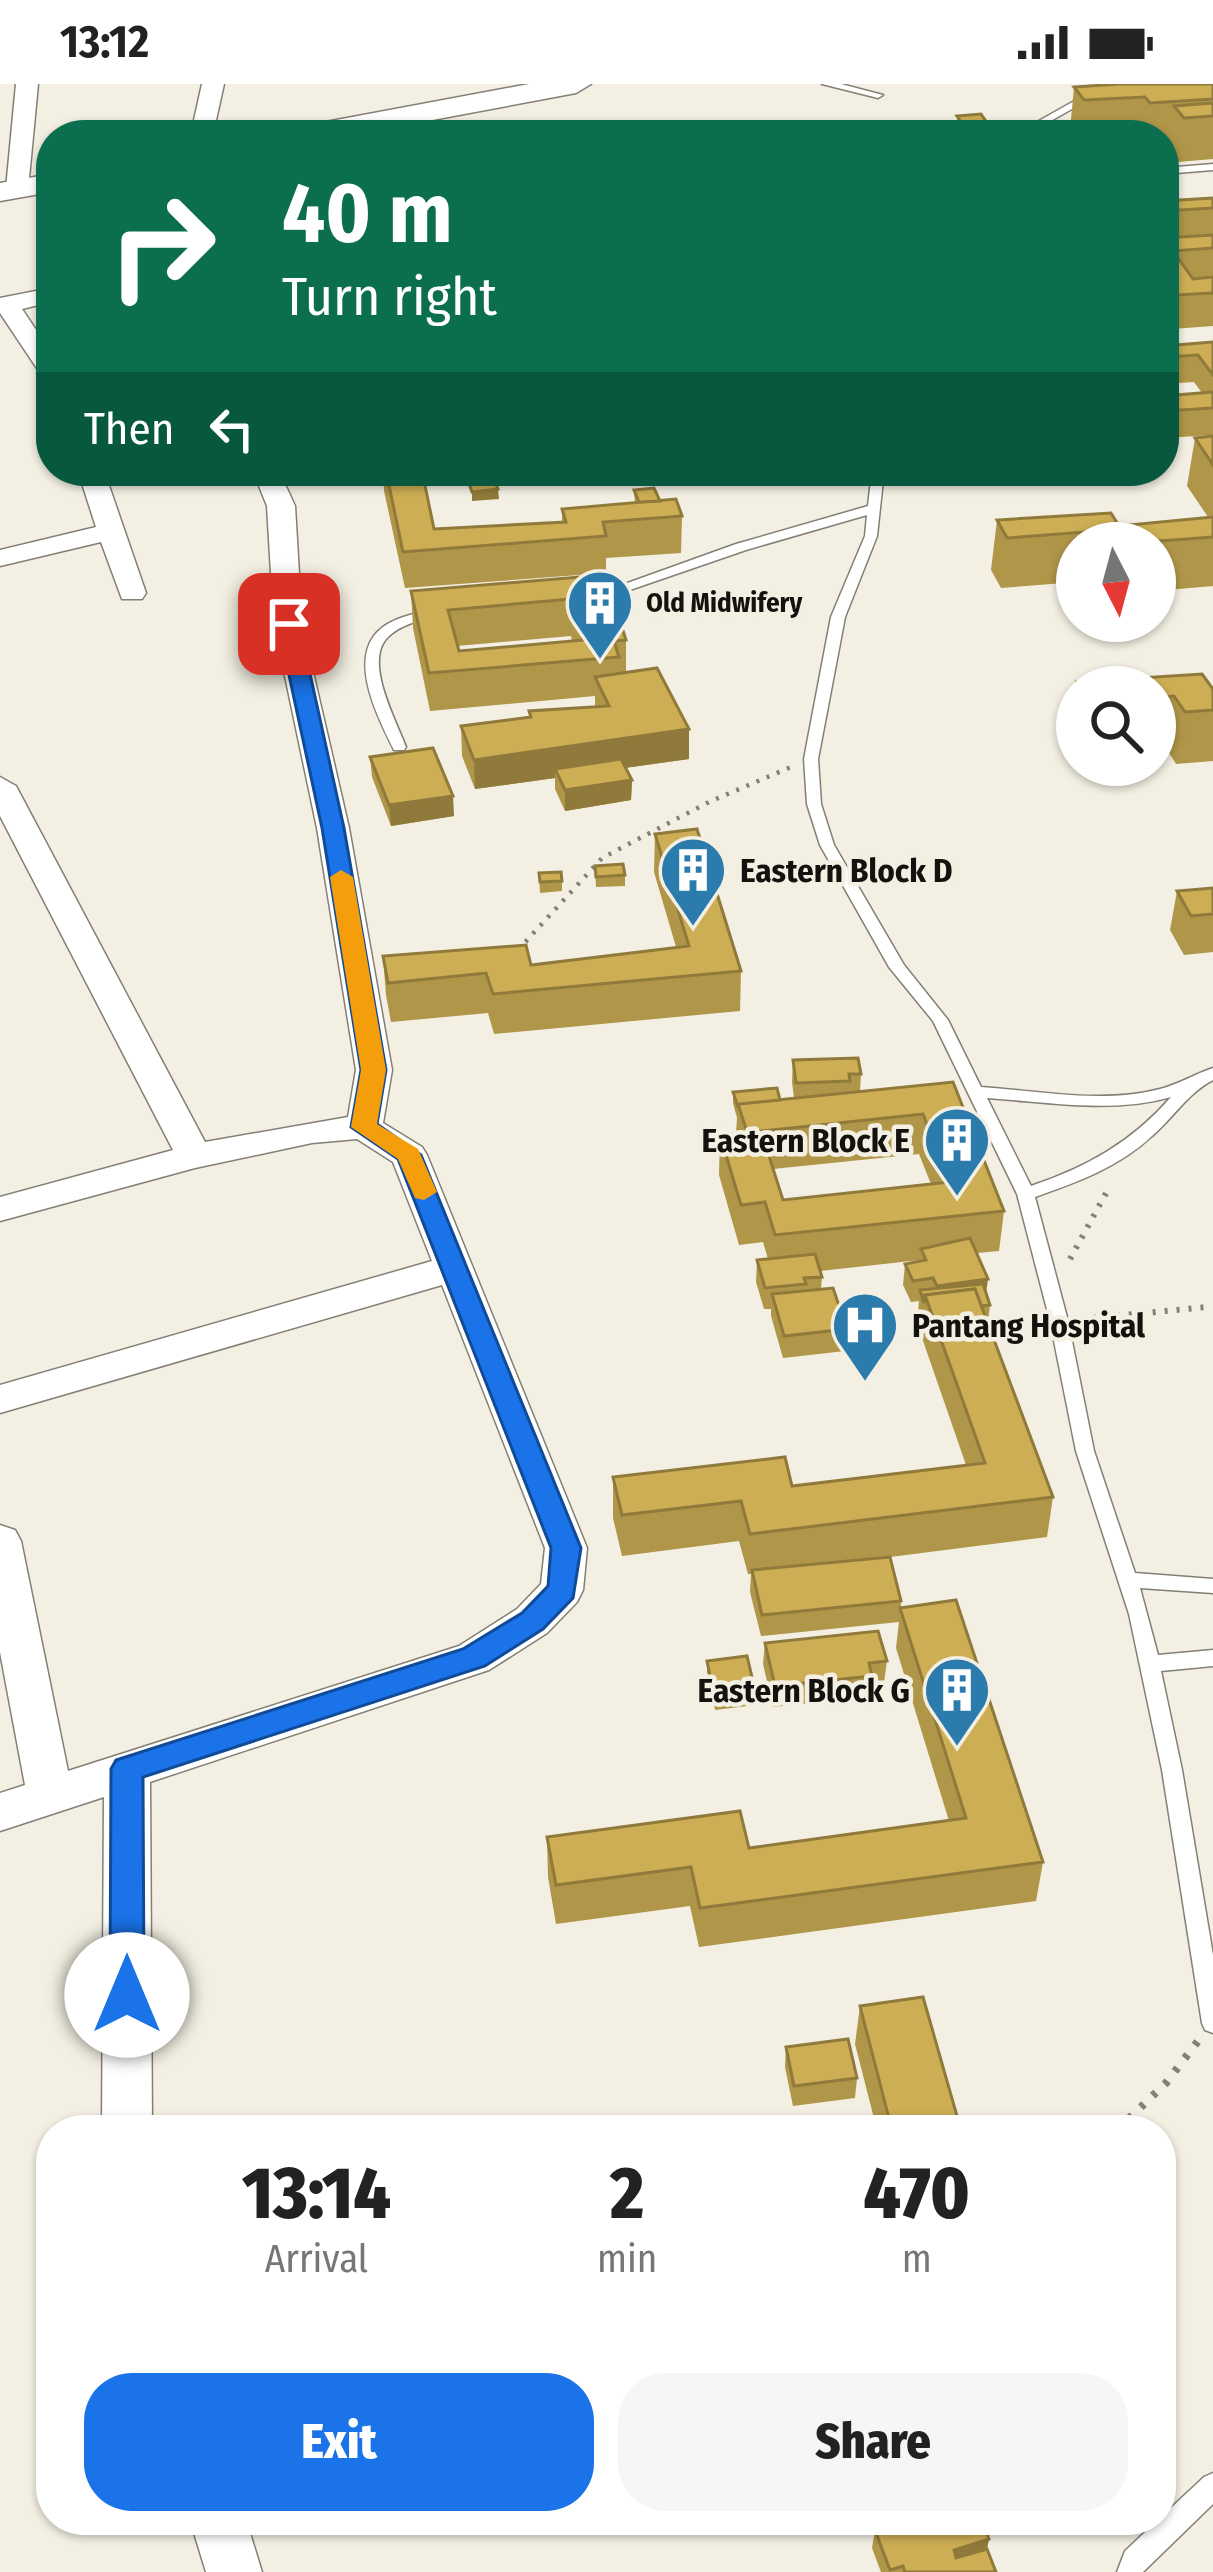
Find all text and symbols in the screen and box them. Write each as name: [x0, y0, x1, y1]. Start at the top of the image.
text: 13:12: [60, 15, 149, 69]
text: 40 m: [282, 163, 453, 264]
icon: right: [84, 168, 240, 324]
text: Turn right: [282, 265, 497, 329]
icon: left: [199, 396, 265, 462]
text: Then: [84, 402, 175, 456]
north arrow: [1056, 522, 1176, 642]
map controls: [1056, 522, 1176, 786]
building icon: Old Midwifery: [565, 568, 635, 662]
pin: [238, 573, 340, 675]
place label: Old Midwifery: [646, 587, 802, 619]
icon: arrive: [256, 591, 322, 657]
button: search: [1056, 666, 1176, 786]
building icon: Eastern Block D: [658, 835, 728, 929]
place label: Eastern Block D: [740, 851, 953, 891]
building icon: Eastern Block E: [922, 1105, 992, 1199]
place label: Eastern Block E: [701, 1121, 910, 1161]
hospital icon: Pantang Hospital: [830, 1290, 900, 1384]
place label: Pantang Hospital: [912, 1306, 1146, 1346]
building icon: Eastern Block G: [922, 1655, 992, 1749]
place label: Eastern Block G: [698, 1671, 910, 1711]
position arrow: [64, 1932, 190, 2058]
text: 13:14: [242, 2151, 391, 2237]
text: 2: [610, 2151, 644, 2237]
text: 470: [863, 2151, 970, 2237]
text: Arrival: [265, 2236, 368, 2282]
text: min: [597, 2236, 657, 2282]
text: m: [902, 2236, 932, 2282]
button: Exit: [84, 2373, 594, 2511]
button: Share: [618, 2373, 1128, 2511]

